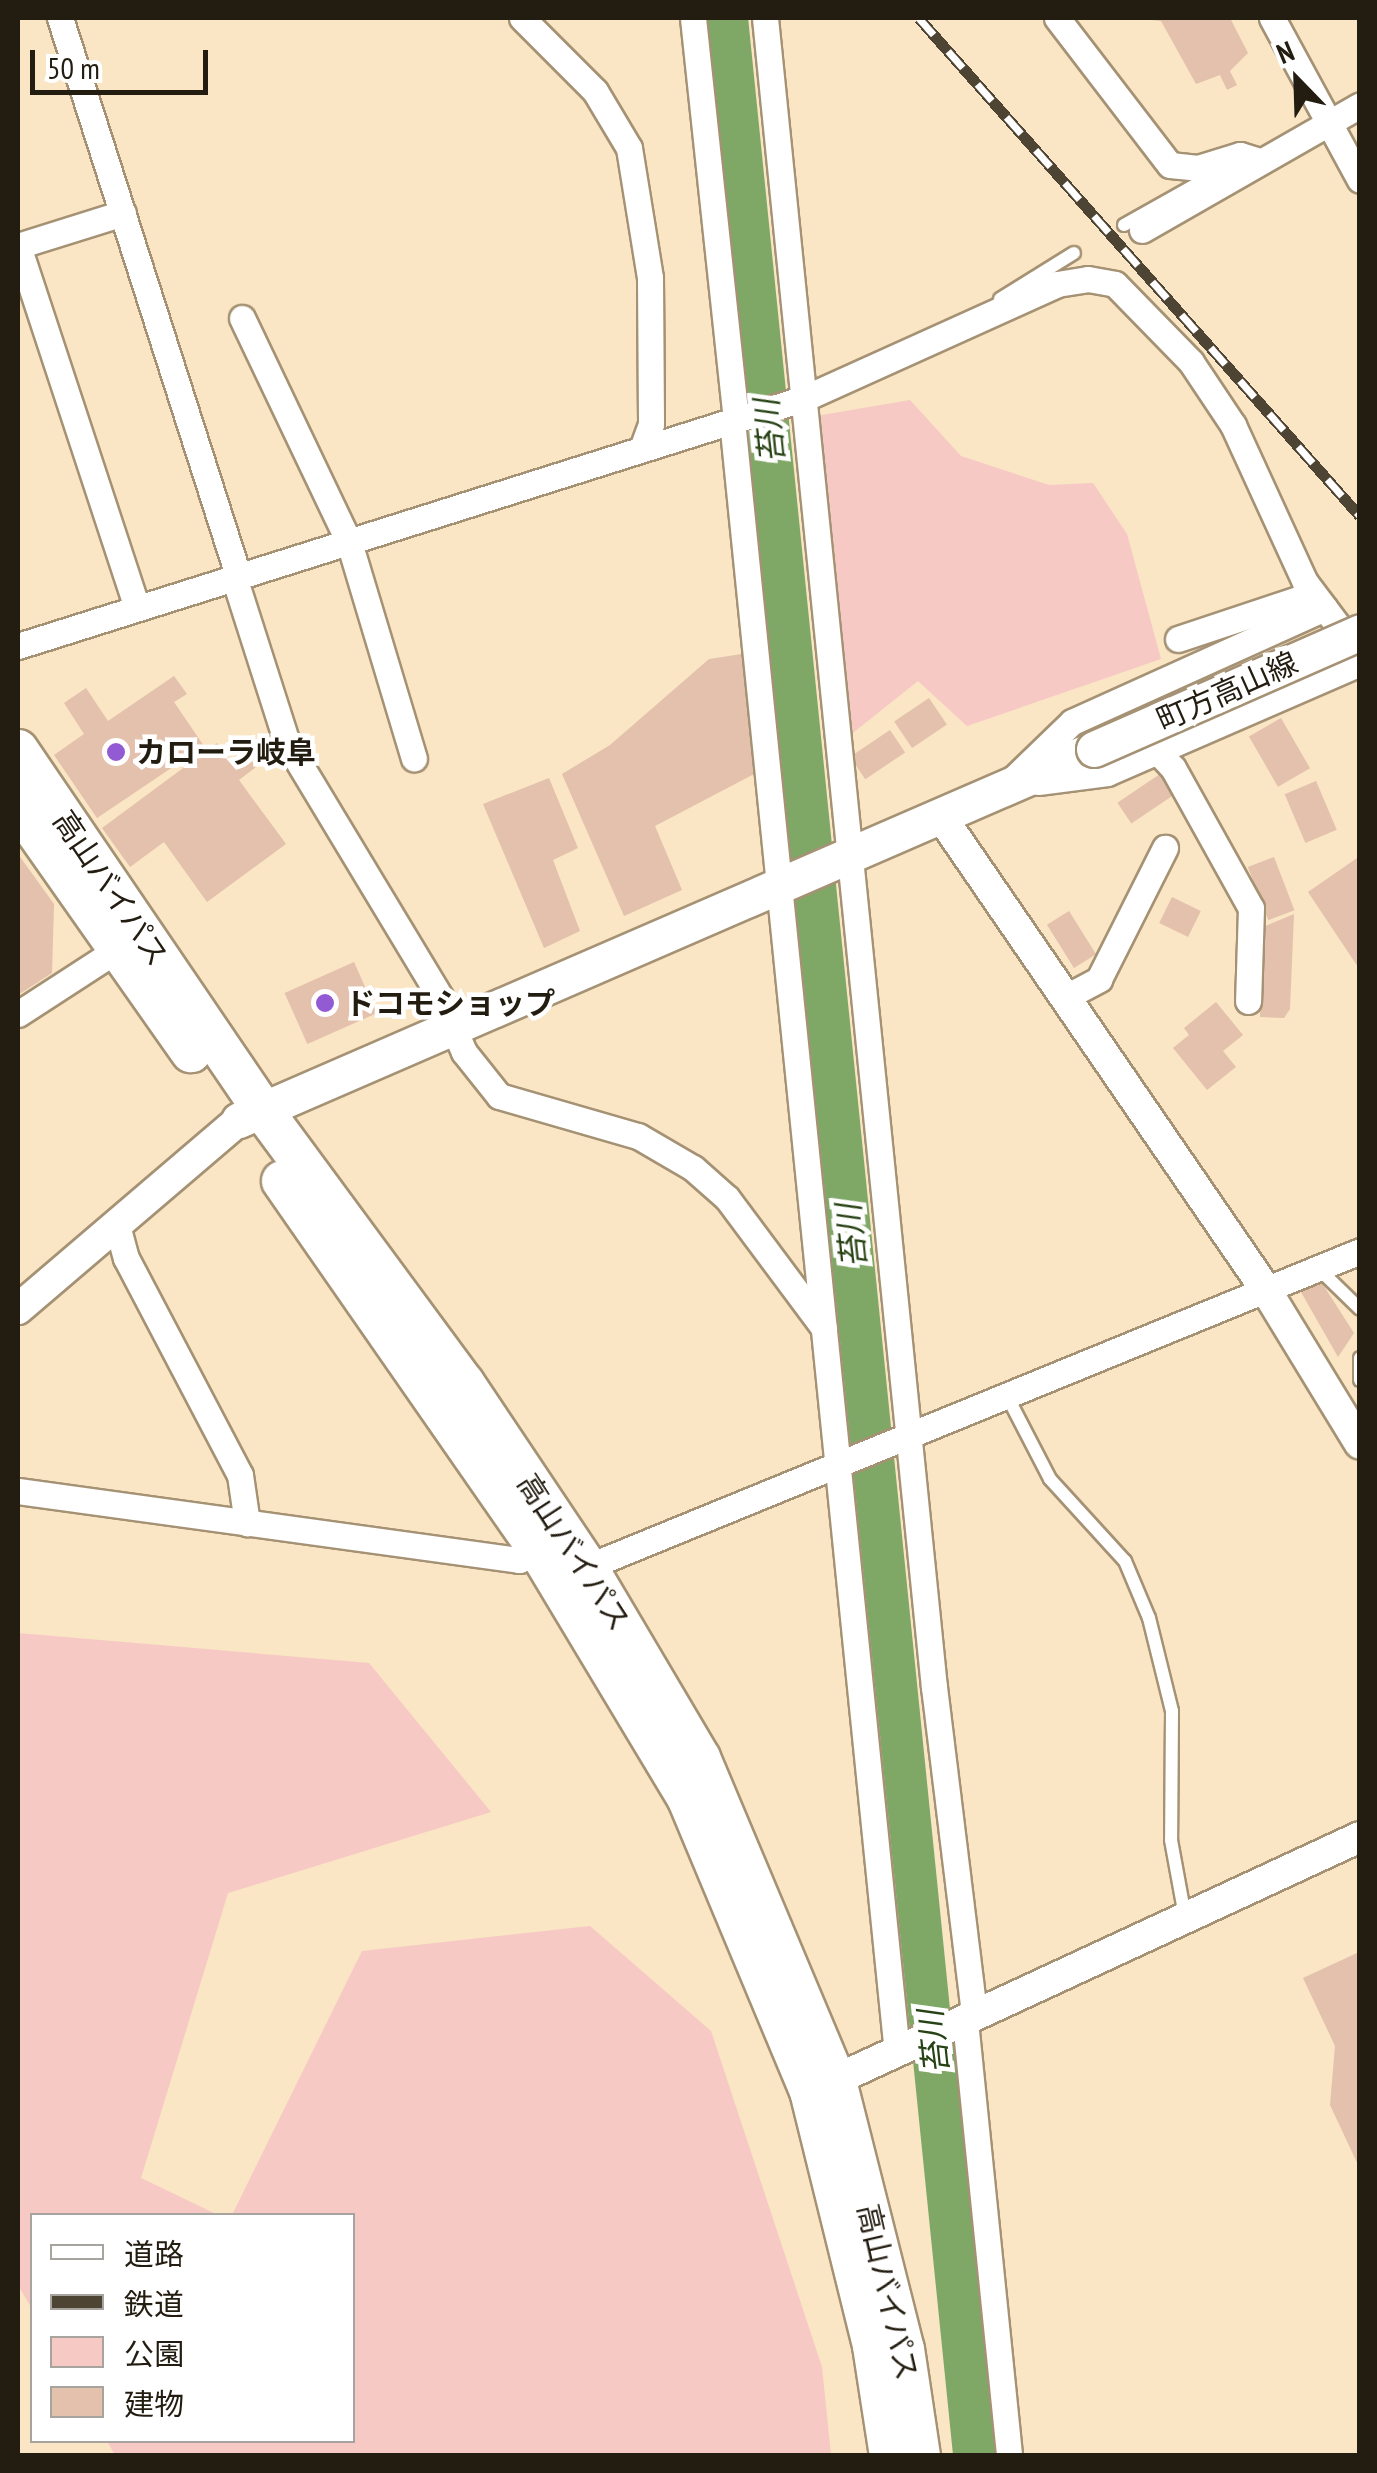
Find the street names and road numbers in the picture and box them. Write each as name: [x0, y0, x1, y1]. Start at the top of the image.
street label: 町方高山線: [1151, 644, 1303, 738]
street label: 高山バイパス: [46, 803, 176, 973]
street label: 高山バイパス: [510, 1467, 638, 1637]
street label: 高山バイパス: [850, 2200, 926, 2384]

